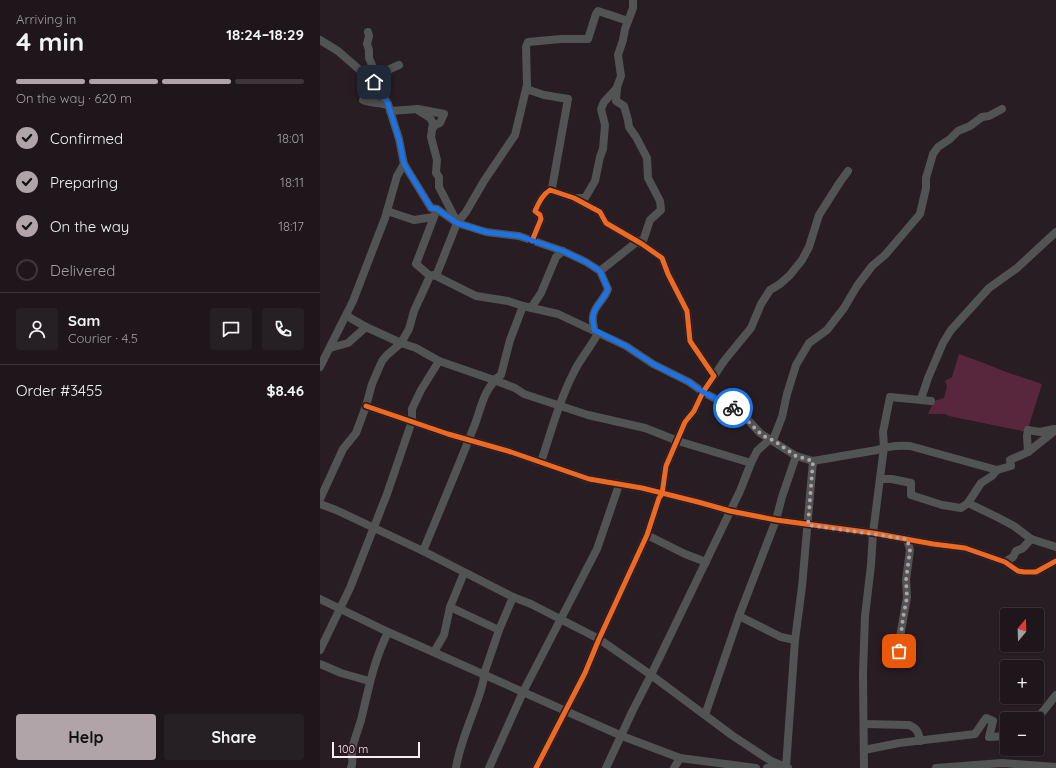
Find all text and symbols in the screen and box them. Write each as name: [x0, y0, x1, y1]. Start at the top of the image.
text: Arriving in: [16, 11, 76, 27]
text: 4 min: [16, 25, 84, 58]
text: 18:24–18:29: [226, 25, 304, 44]
pin: [357, 65, 391, 99]
icon: home: [363, 71, 385, 93]
text: On the way · 620 m: [16, 90, 132, 106]
icon: check: [16, 127, 38, 149]
text: Confirmed: [50, 129, 123, 148]
text: 18:01: [277, 130, 304, 146]
icon: check: [16, 171, 38, 193]
text: Preparing: [50, 173, 118, 192]
text: 18:11: [280, 174, 304, 190]
icon: check: [16, 215, 38, 237]
text: On the way: [50, 217, 129, 236]
text: 18:17: [278, 218, 304, 234]
text: Delivered: [50, 261, 115, 280]
button: person: [16, 308, 58, 350]
button: chat: [210, 308, 252, 350]
button: phone: [262, 308, 304, 350]
text: Sam: [68, 311, 100, 330]
text: Courier · 4.5: [68, 330, 138, 346]
text: Order #3455: [16, 381, 102, 400]
text: $8.46: [266, 381, 304, 400]
courier: [713, 388, 753, 428]
icon: bike: [722, 397, 744, 419]
north arrow: [1000, 608, 1044, 652]
map controls: [1000, 608, 1044, 756]
pin: [882, 634, 916, 668]
icon: bag: [888, 640, 910, 662]
button: +: [1000, 660, 1044, 704]
button: −: [1000, 712, 1044, 756]
button: Help: [16, 714, 156, 760]
button: Share: [164, 714, 304, 760]
scale bar: [332, 740, 420, 759]
text: 100 m: [338, 742, 368, 756]

